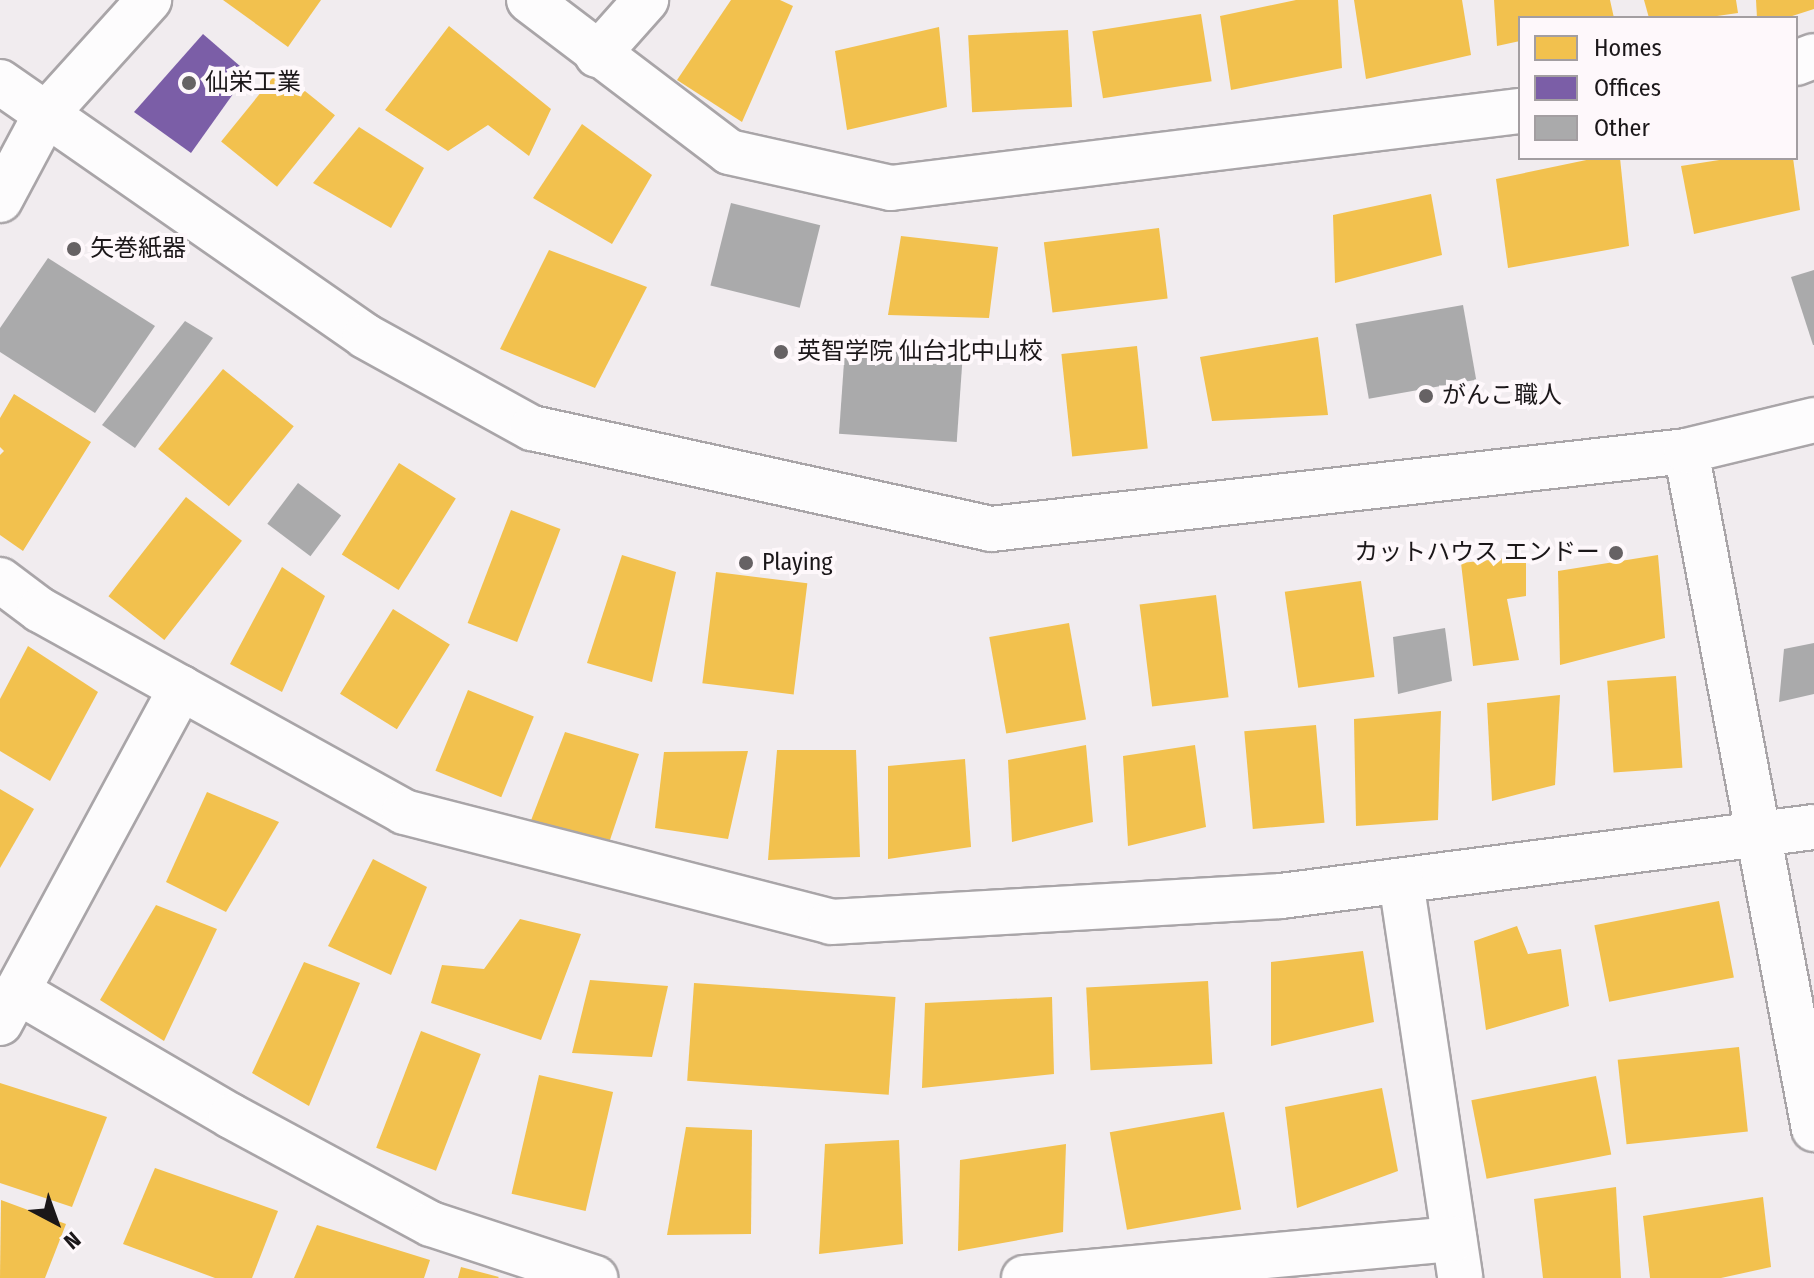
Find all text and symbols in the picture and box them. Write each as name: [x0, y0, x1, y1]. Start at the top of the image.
legend: [1518, 16, 1798, 160]
text: Homes: [1594, 34, 1662, 62]
place label: 仙栄工業: [205, 69, 301, 97]
marker: 仙栄工業: [180, 74, 198, 92]
text: Offices: [1594, 74, 1661, 102]
text: Other: [1594, 114, 1650, 142]
place label: 矢巻紙器: [90, 235, 186, 263]
marker: 矢巻紙器: [65, 240, 83, 258]
place label: 英智学院 仙台北中山校: [797, 338, 1043, 366]
marker: 英智学院 仙台北中山校: [772, 343, 790, 361]
place label: がんこ職人: [1442, 382, 1562, 410]
marker: がんこ職人: [1417, 387, 1435, 405]
place label: カットハウス エンドー: [1354, 539, 1600, 567]
marker: カットハウス エンドー: [1607, 544, 1625, 562]
place label: Playing: [762, 549, 833, 577]
marker: Playing: [737, 554, 755, 572]
north arrow: [16, 1182, 96, 1262]
text: N: [58, 1226, 86, 1255]

